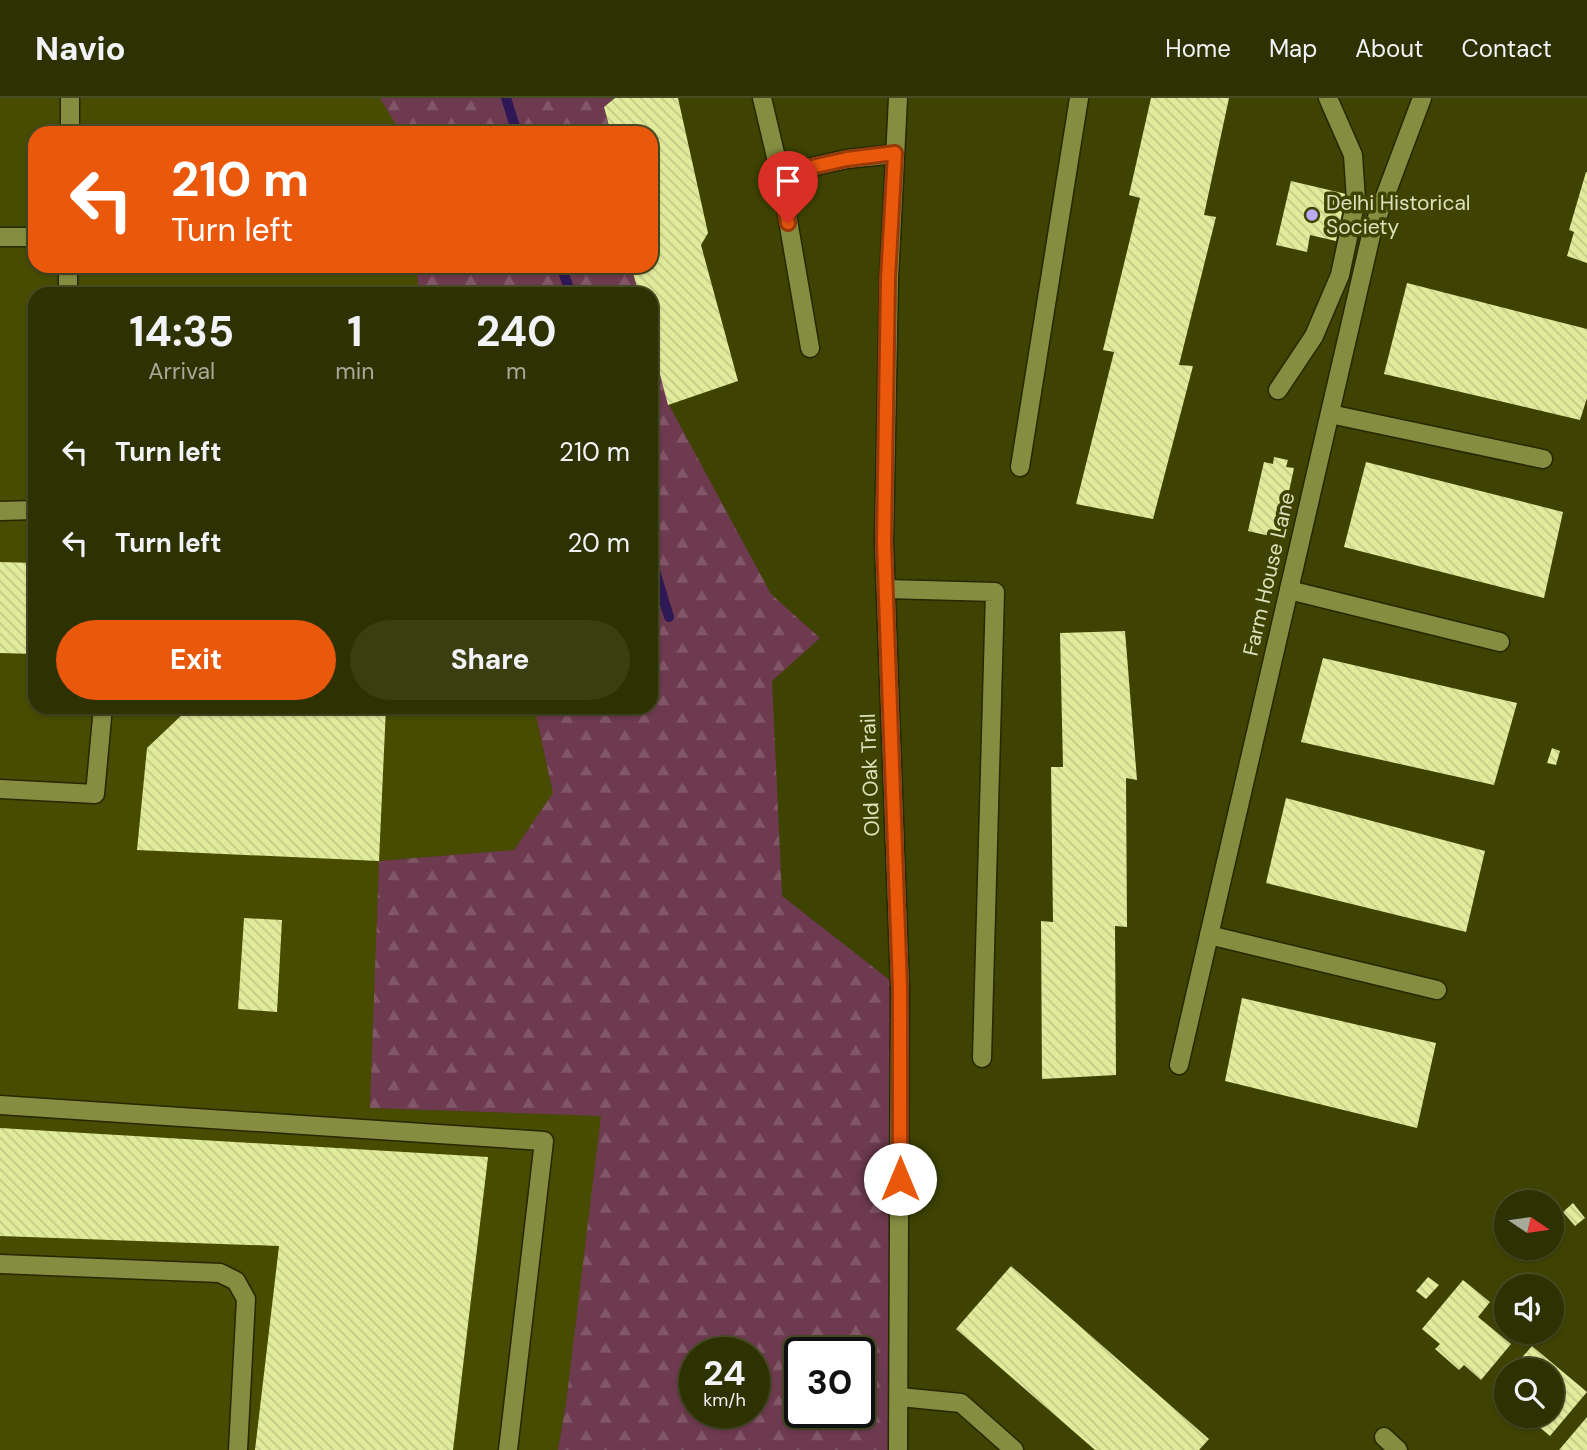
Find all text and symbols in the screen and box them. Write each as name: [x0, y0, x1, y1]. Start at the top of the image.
text: Navio: [35, 27, 126, 70]
text: Home: [1165, 33, 1231, 64]
text: Map: [1269, 33, 1317, 64]
text: About: [1355, 33, 1424, 64]
text: Contact: [1462, 33, 1552, 64]
text: 210 m: [171, 147, 309, 211]
pin: [758, 151, 818, 223]
icon: left: [56, 154, 147, 245]
icon: arrive: [769, 162, 807, 200]
place label: Delhi Historical Society: [1326, 189, 1471, 241]
marker: Delhi Historical Society: [1304, 207, 1320, 223]
text: Turn left: [171, 209, 293, 251]
text: 14:35: [129, 304, 234, 359]
text: 1: [347, 304, 363, 359]
text: 240: [476, 304, 557, 359]
text: Arrival: [148, 356, 215, 386]
text: min: [335, 356, 375, 386]
text: m: [506, 356, 527, 386]
icon: left: [56, 433, 94, 471]
text: Turn left: [115, 435, 222, 469]
text: 210 m: [559, 435, 630, 469]
street label: Farm House Lane: [1237, 489, 1301, 659]
icon: left: [56, 524, 94, 562]
text: Turn left: [115, 526, 222, 560]
text: 20 m: [567, 526, 630, 560]
button: Exit: [56, 620, 336, 700]
button: Share: [350, 620, 630, 700]
street label: Old Oak Trail: [854, 713, 886, 837]
position arrow: [863, 1142, 937, 1216]
north arrow: [1494, 1190, 1564, 1260]
map controls: [1494, 1190, 1564, 1428]
button: sound: [1494, 1274, 1564, 1344]
speed limit sign: 30: [784, 1337, 875, 1428]
text: 24: [703, 1350, 746, 1396]
button: search: [1494, 1358, 1564, 1428]
text: km/h: [703, 1388, 746, 1412]

